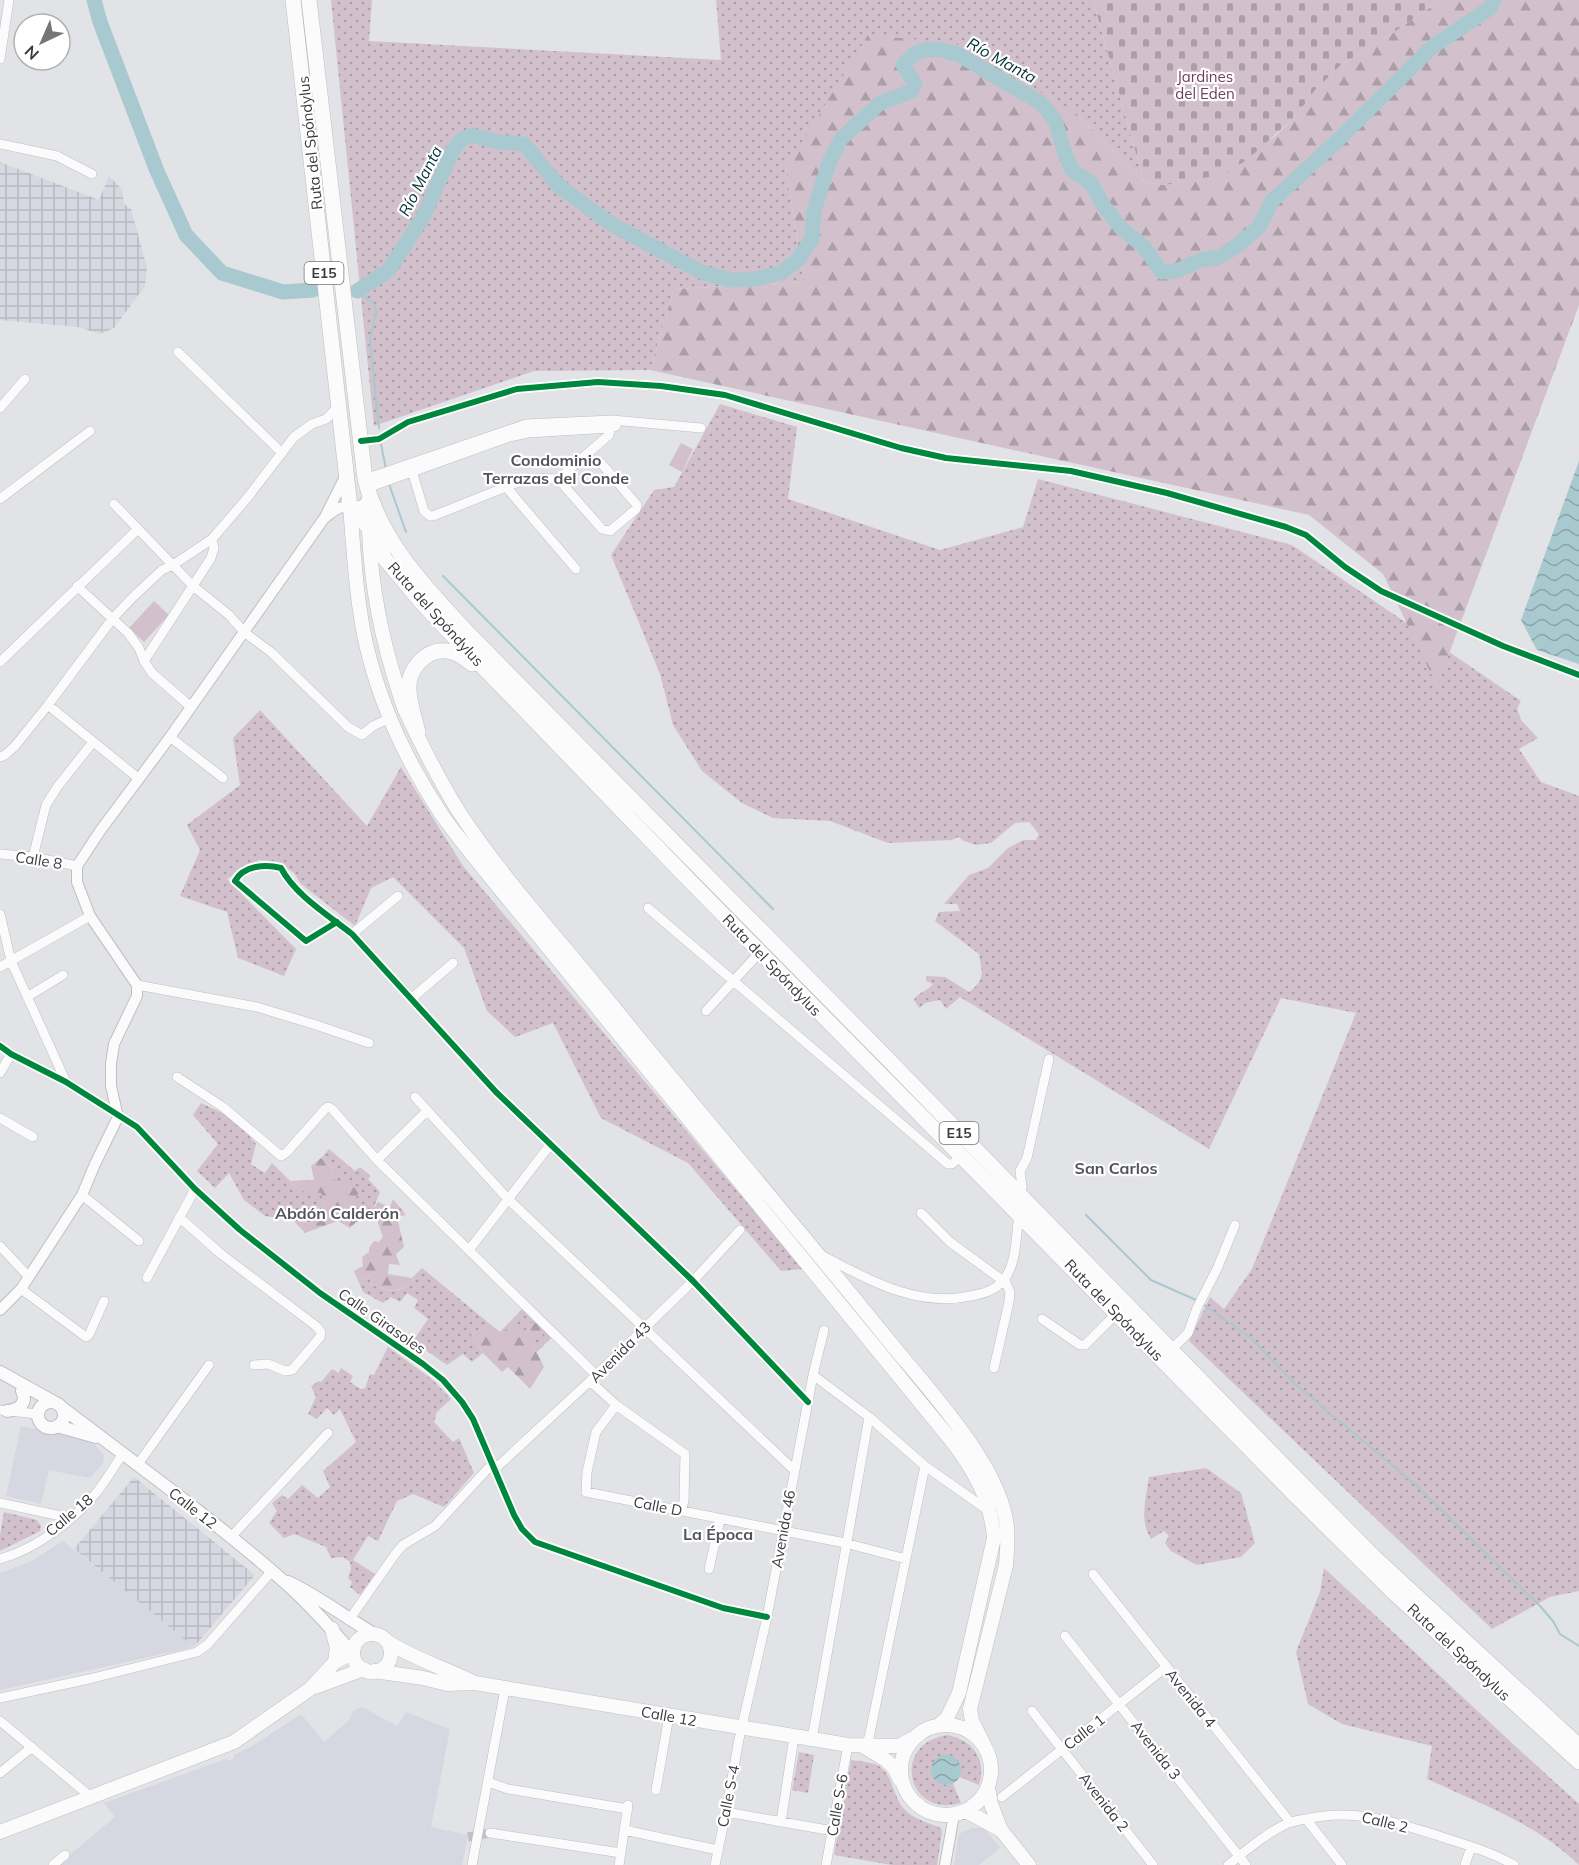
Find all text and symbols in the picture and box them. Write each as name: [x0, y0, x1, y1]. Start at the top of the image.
north arrow: [12, 12, 72, 72]
water label: Río Manta: [964, 33, 1040, 87]
text: N: [20, 41, 43, 64]
park label: Jardines del Eden: [1175, 67, 1235, 103]
street label: Ruta del Spóndylus: [294, 75, 326, 211]
water label: Río Manta: [394, 142, 446, 219]
road number: E15: [304, 262, 344, 284]
district label: Condominio Terrazas del Conde: [483, 450, 629, 488]
street label: Ruta del Spóndylus: [384, 558, 488, 670]
street label: Calle 8: [14, 847, 64, 873]
street label: Ruta del Spóndylus: [719, 910, 825, 1020]
road number: E15: [940, 1122, 978, 1144]
district label: San Carlos: [1075, 1158, 1157, 1178]
district label: Abdón Calderón: [275, 1203, 399, 1223]
street label: Ruta del Spóndylus: [1061, 1255, 1167, 1365]
street label: Calle Girasoles: [335, 1284, 429, 1358]
street label: Avenida 43: [585, 1317, 655, 1387]
street label: Calle 12: [165, 1483, 221, 1533]
street label: Avenida 46: [767, 1488, 799, 1570]
street label: Calle 18: [41, 1490, 97, 1540]
street label: Calle D: [632, 1492, 684, 1520]
district label: La Época: [683, 1524, 753, 1544]
street label: Ruta del Spóndylus: [1403, 1599, 1515, 1705]
street label: Avenida 4: [1162, 1665, 1220, 1731]
street label: Calle 12: [640, 1702, 698, 1730]
street label: Calle 1: [1060, 1710, 1108, 1754]
street label: Avenida 3: [1127, 1717, 1185, 1783]
street label: Calle S-4: [713, 1763, 743, 1829]
street label: Avenida 2: [1075, 1769, 1133, 1835]
street label: Calle S-6: [822, 1772, 852, 1838]
street label: Calle 2: [1360, 1807, 1410, 1837]

